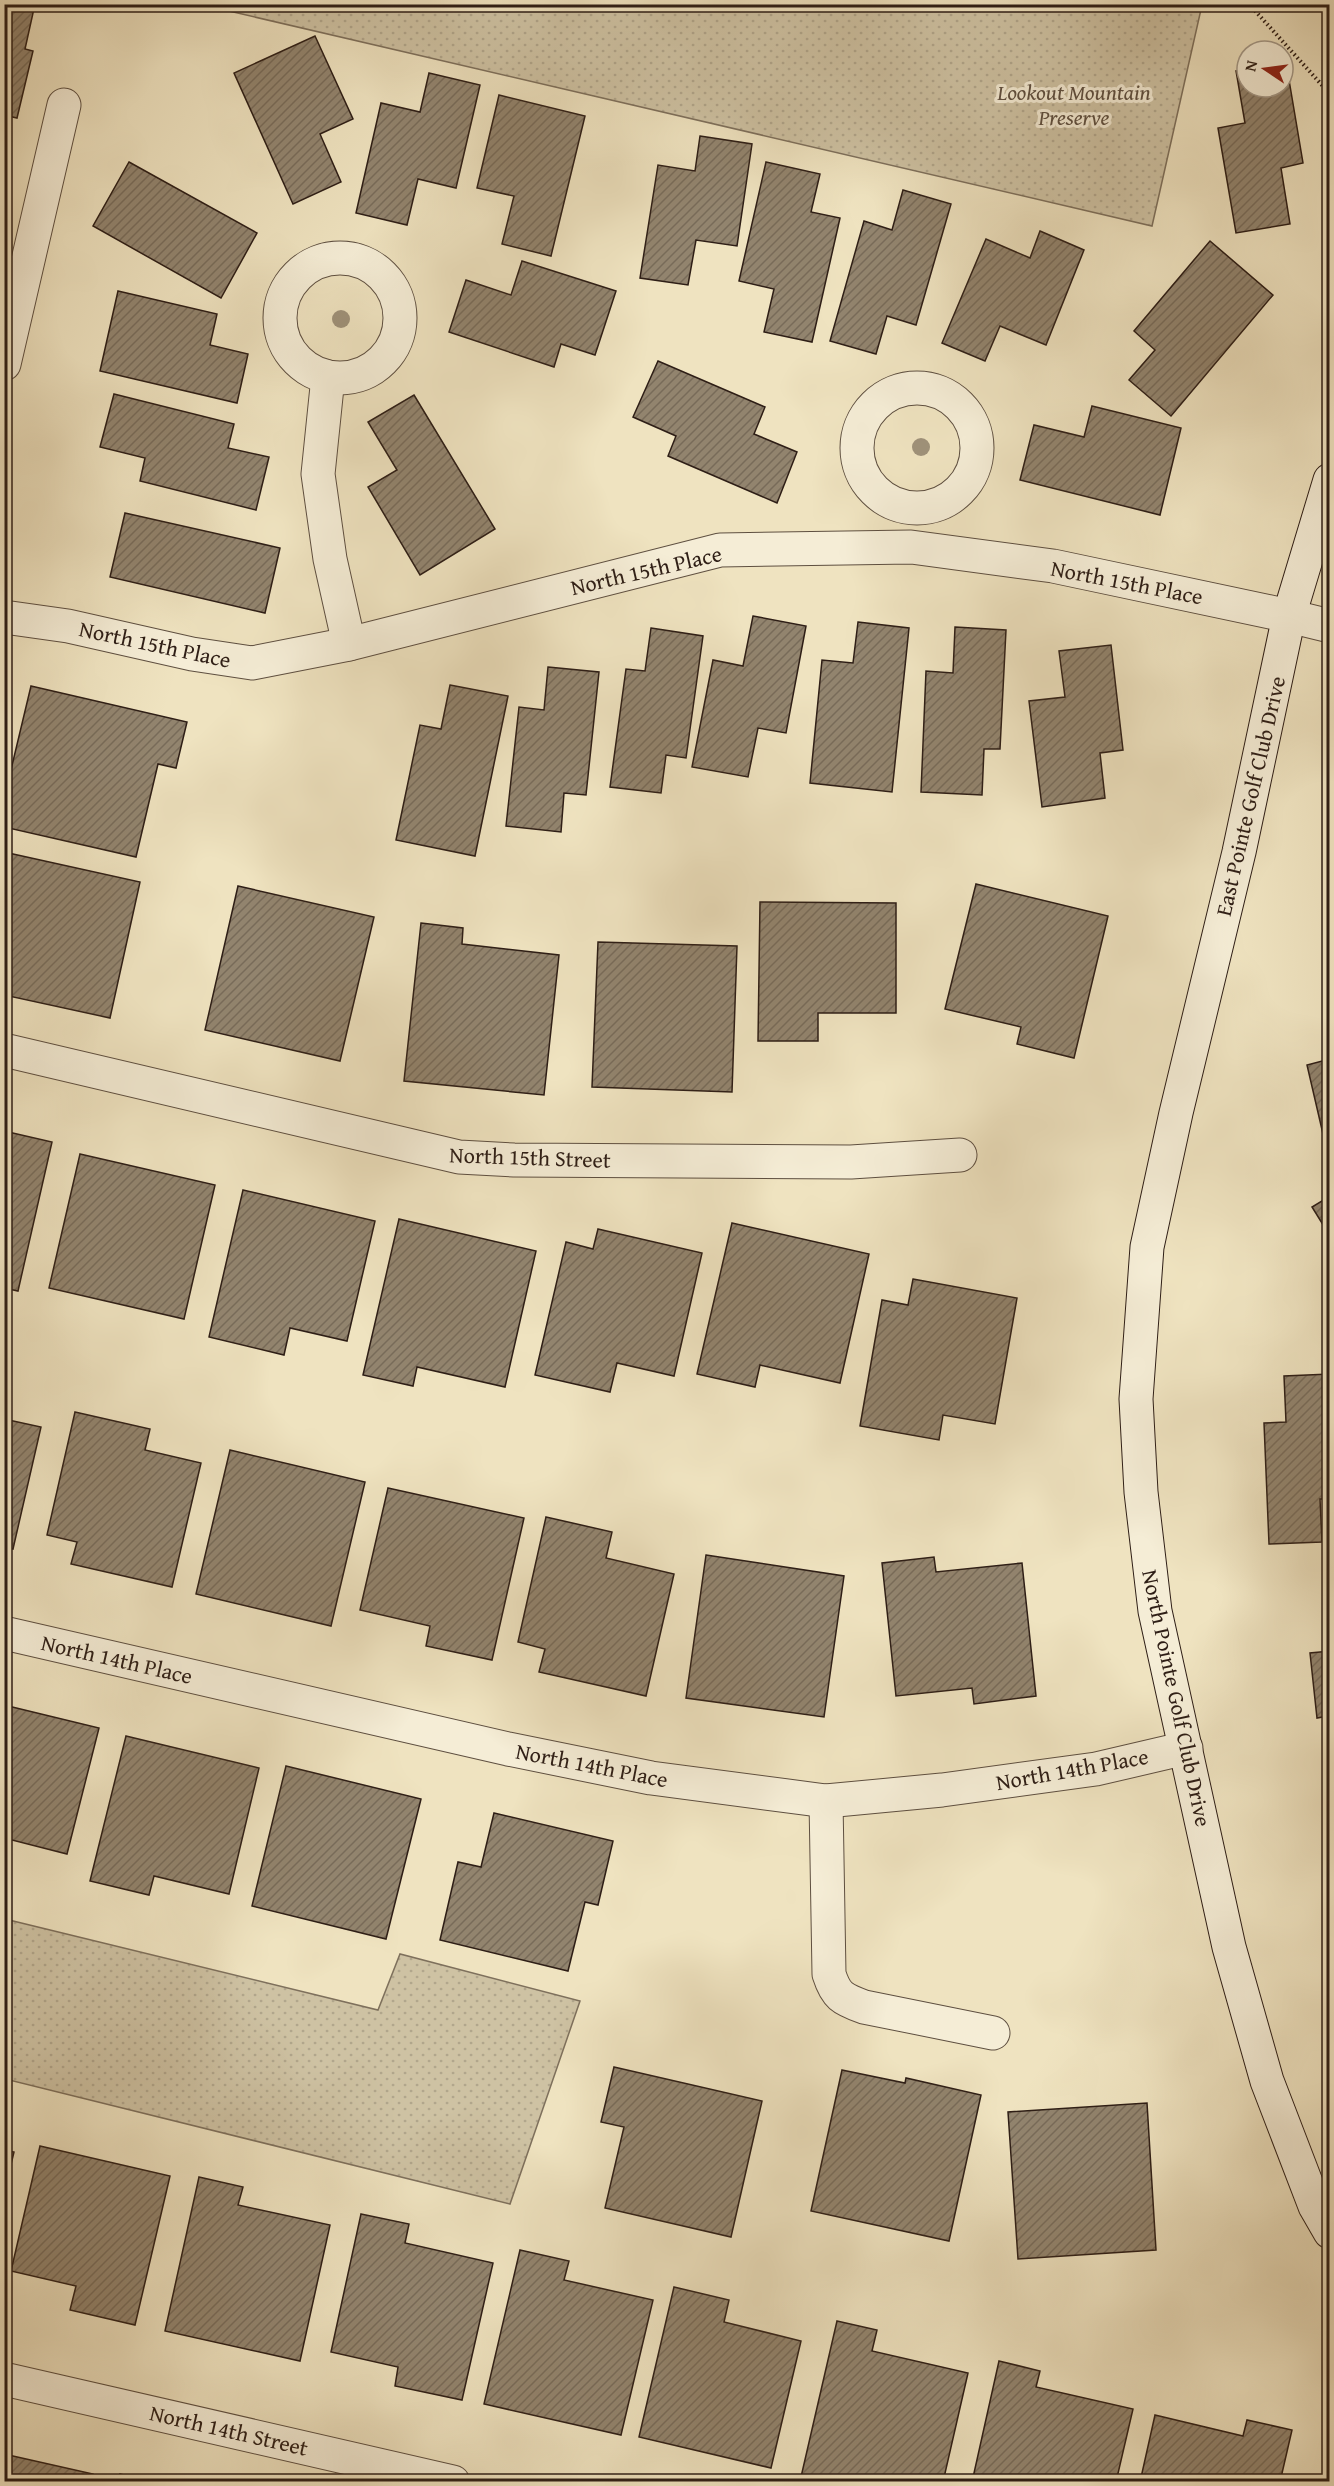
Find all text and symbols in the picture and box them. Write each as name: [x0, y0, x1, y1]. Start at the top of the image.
north arrow: [1235, 39, 1295, 99]
text: N: [1237, 57, 1263, 74]
park label: Lookout Mountain Preserve: [996, 76, 1151, 133]
street label: North 15th Place: [567, 537, 725, 603]
street label: North 15th Place: [1048, 552, 1206, 612]
street label: North 15th Place: [76, 612, 234, 676]
street label: East Pointe Golf Club Drive: [1207, 673, 1293, 919]
street label: North 15th Street: [449, 1138, 611, 1176]
street label: North Pointe Golf Club Drive: [1134, 1567, 1220, 1829]
street label: North 14th Place: [38, 1626, 196, 1692]
street label: North 14th Place: [513, 1735, 671, 1795]
street label: North 14th Place: [993, 1740, 1151, 1798]
street label: North 14th Street: [147, 2396, 311, 2464]

